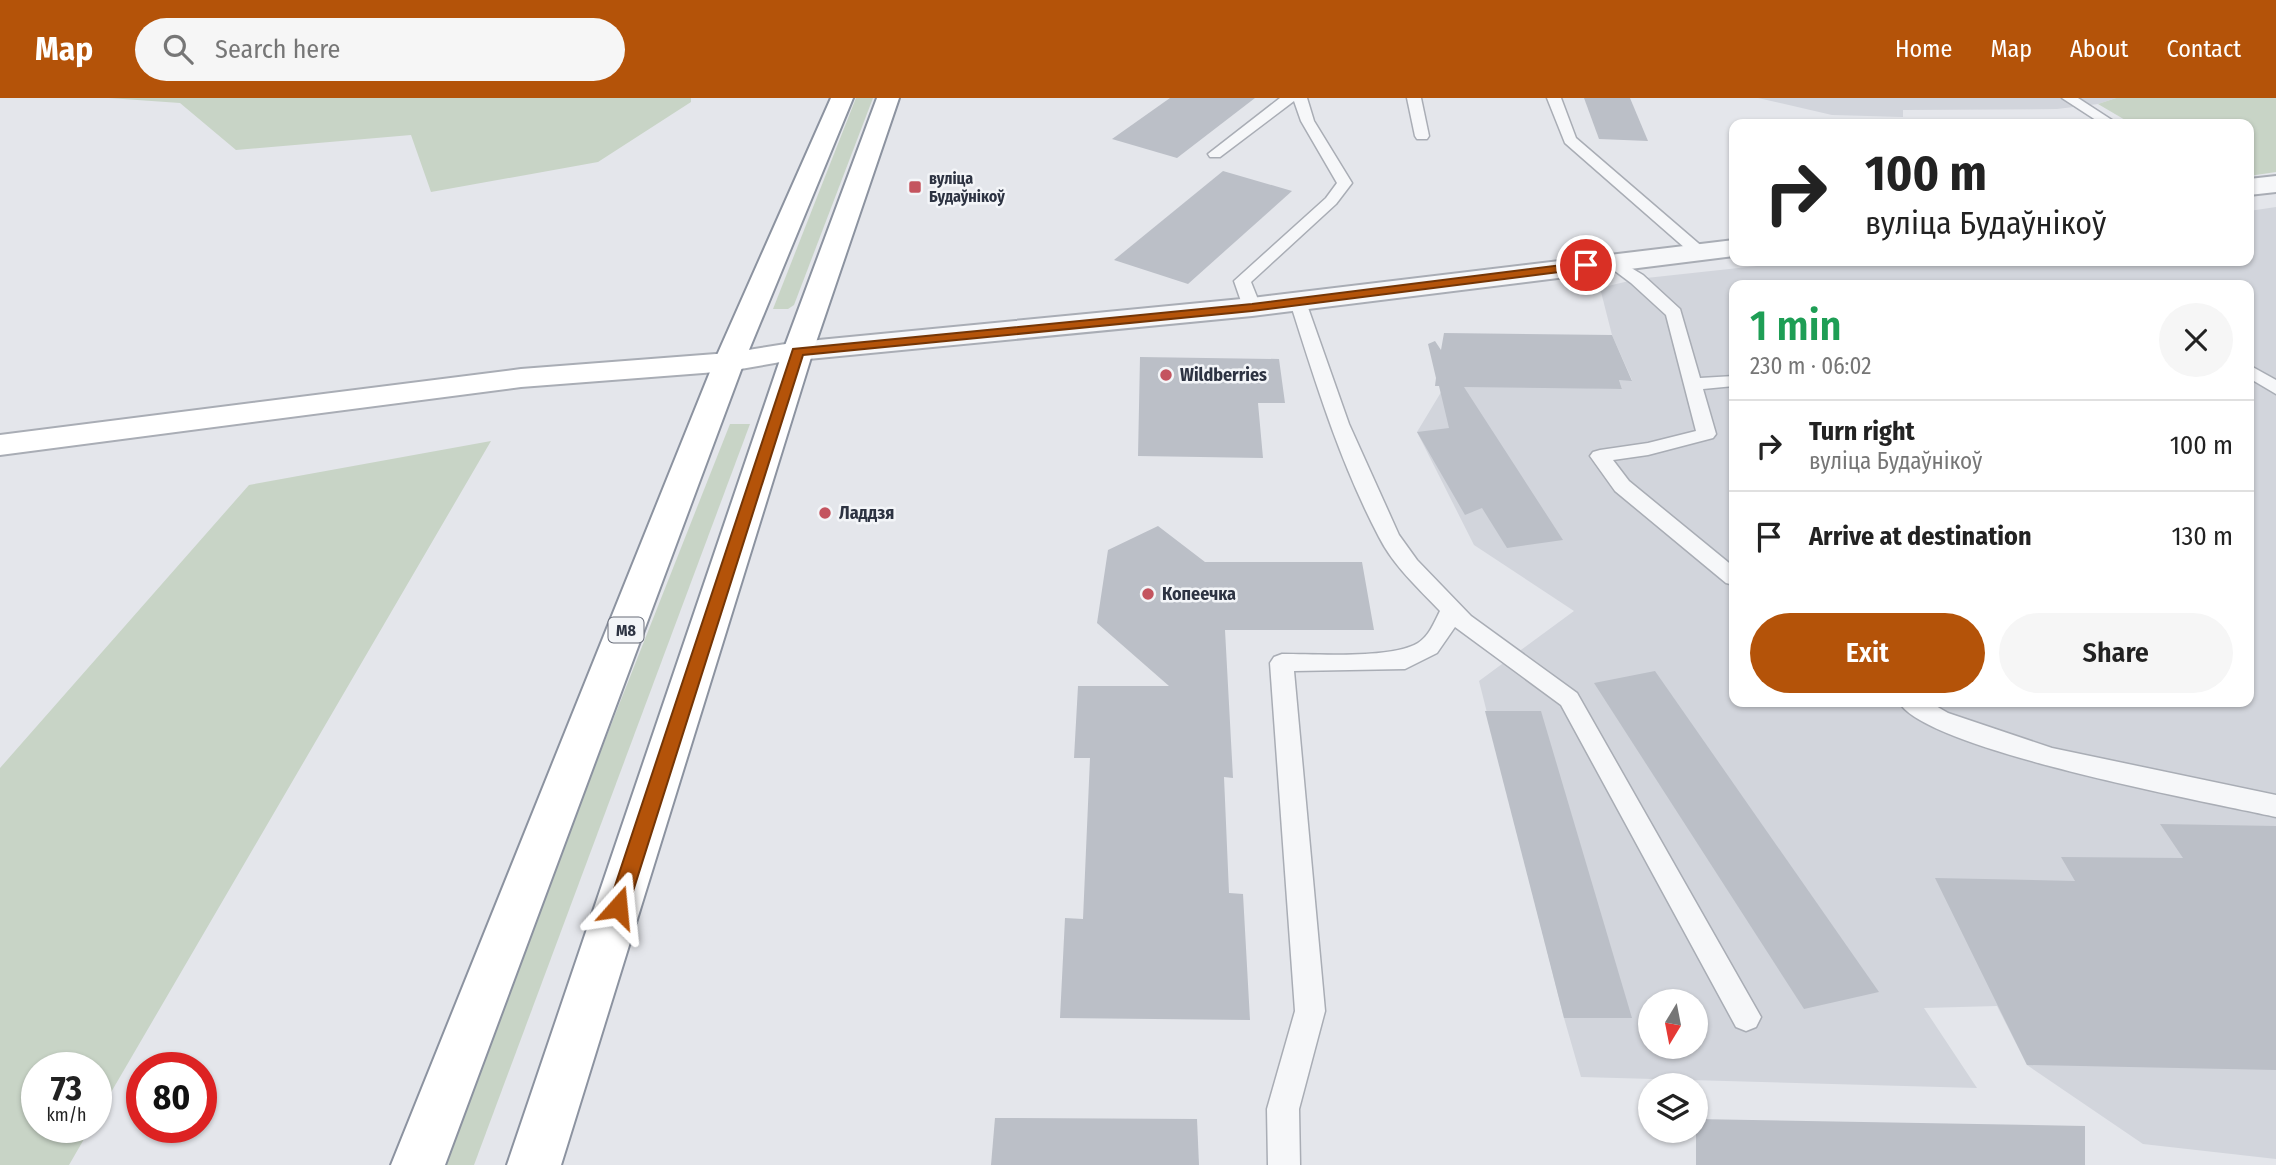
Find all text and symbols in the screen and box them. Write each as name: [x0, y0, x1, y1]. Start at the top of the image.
search box: [135, 18, 625, 81]
text: Map: [35, 29, 93, 69]
icon: search: [159, 30, 197, 68]
text: Search here: [215, 34, 340, 65]
text: Home: [1895, 35, 1952, 63]
text: Map: [1990, 35, 2032, 63]
text: About: [2070, 35, 2128, 63]
text: Contact: [2166, 35, 2241, 63]
text: 100 m: [1865, 144, 1987, 203]
icon: right: [1750, 147, 1841, 238]
place label: вуліца Будаўнікоў: [929, 169, 1005, 206]
marker: вуліца Будаўнікоў: [907, 179, 923, 195]
text: вуліца Будаўнікоў: [1865, 204, 2106, 242]
pin: [1556, 235, 1616, 295]
icon: arrive: [1567, 246, 1605, 284]
text: 1 min: [1750, 301, 1841, 351]
button: close: [2159, 303, 2233, 377]
text: 230 m · 06:02: [1750, 352, 1871, 380]
place label: Wildberries: [1180, 364, 1267, 386]
marker: Wildberries: [1158, 367, 1174, 383]
text: Turn right: [1809, 416, 1915, 447]
icon: right: [1750, 427, 1788, 465]
text: 100 m: [2170, 430, 2233, 461]
text: вуліца Будаўнікоў: [1809, 447, 1982, 475]
place label: Ладдзя: [839, 502, 894, 524]
marker: Ладдзя: [817, 505, 833, 521]
icon: arrive: [1750, 518, 1788, 556]
text: Arrive at destination: [1809, 521, 2032, 552]
text: 130 m: [2171, 521, 2233, 552]
place label: Копеечка: [1162, 583, 1236, 605]
marker: Копеечка: [1140, 586, 1156, 602]
button: Exit: [1750, 613, 1985, 693]
button: Share: [1999, 613, 2233, 693]
road number: М8: [608, 618, 644, 642]
position arrow: [581, 870, 655, 944]
north arrow: [1638, 989, 1708, 1059]
map controls: [1638, 989, 1708, 1143]
speed limit sign: 80: [126, 1052, 217, 1143]
text: 73: [51, 1067, 82, 1109]
button: layers: [1638, 1073, 1708, 1143]
text: km/h: [46, 1104, 87, 1126]

